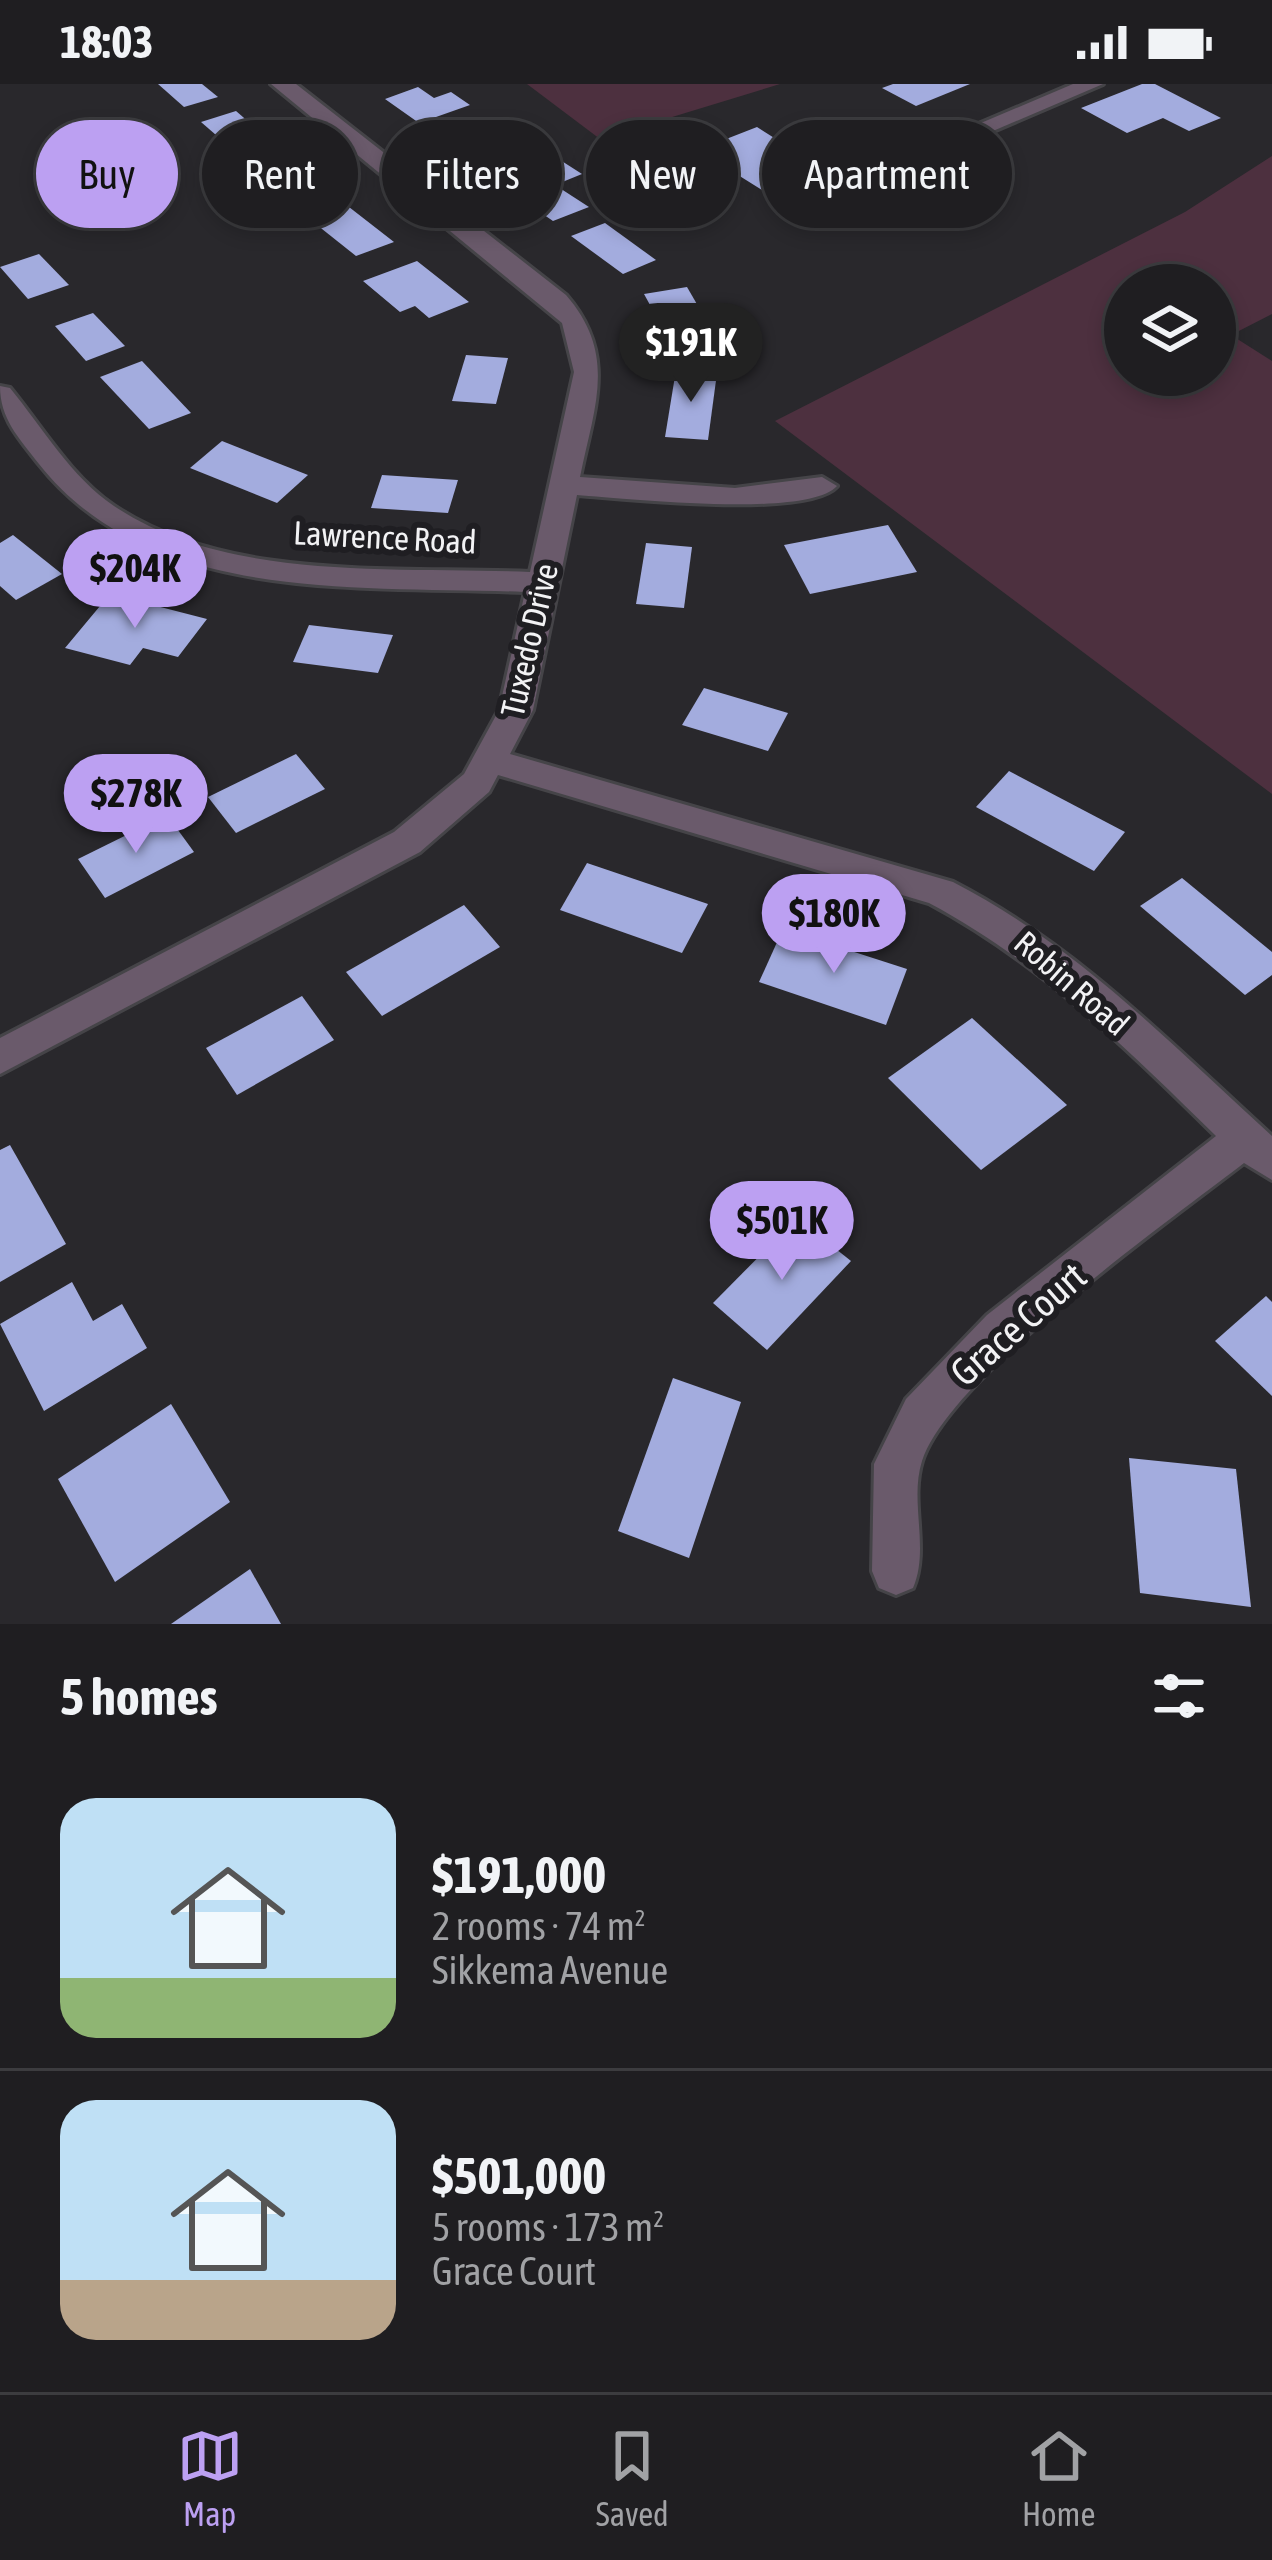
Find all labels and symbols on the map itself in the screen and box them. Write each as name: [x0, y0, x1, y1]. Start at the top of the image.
pin: $191K: [607, 303, 775, 405]
street label: Lawrence Road: [293, 513, 477, 561]
pin: $204K: [51, 529, 219, 631]
street label: Tuxedo Drive: [493, 560, 565, 720]
pin: $278K: [52, 754, 220, 856]
pin: $180K: [750, 874, 918, 976]
street label: Robin Road: [1007, 923, 1137, 1043]
pin: $501K: [698, 1181, 866, 1283]
street label: Grace Court: [942, 1254, 1094, 1394]

